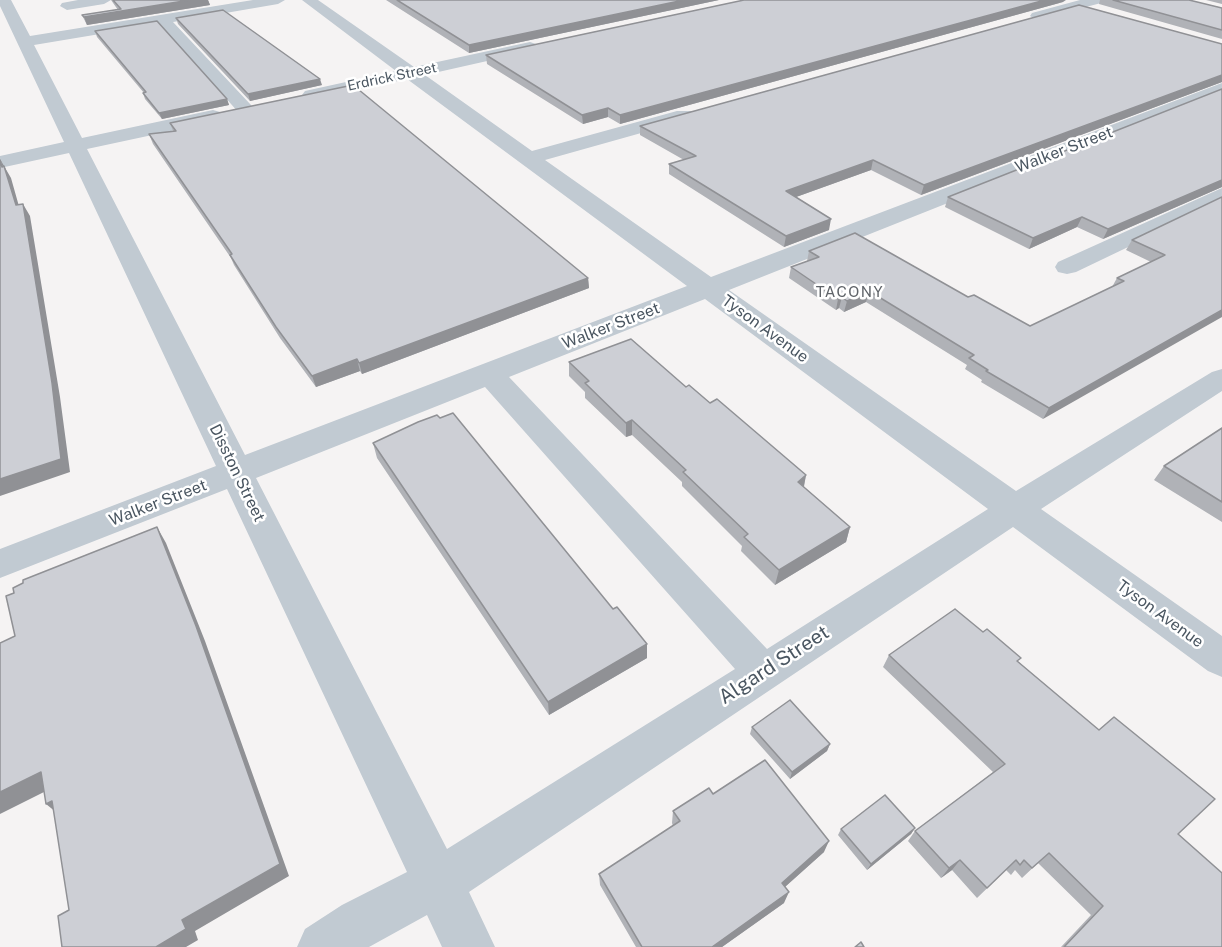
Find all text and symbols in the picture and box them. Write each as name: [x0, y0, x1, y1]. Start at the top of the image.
street label: Erdrick Street: [346, 59, 438, 95]
street label: Walker Street: [1013, 123, 1115, 177]
district label: TACONY: [816, 283, 884, 301]
street label: Tyson Avenue: [718, 291, 812, 367]
street label: Walker Street: [560, 299, 662, 353]
street label: Disston Street: [205, 421, 269, 525]
street label: Walker Street: [107, 476, 209, 530]
street label: Tyson Avenue: [1113, 576, 1207, 652]
street label: Algard Street: [714, 620, 834, 710]

